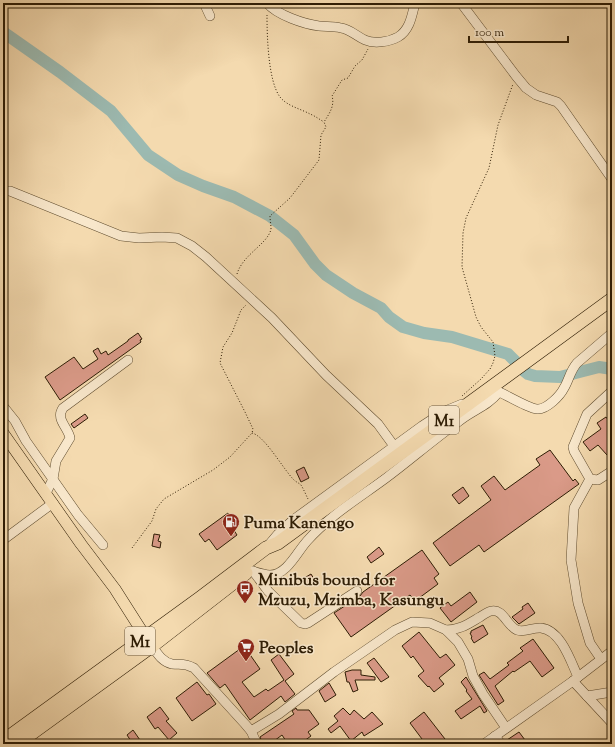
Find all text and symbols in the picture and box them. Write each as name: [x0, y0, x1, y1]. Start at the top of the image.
scale bar: [469, 18, 568, 44]
text: 100 m: [475, 24, 504, 42]
road number: M1: [429, 406, 459, 434]
fuel station icon: Puma Kanengo: [221, 512, 241, 537]
place label: Puma Kanengo: [244, 512, 354, 536]
place label: Minibus bound for Mzuzu, Mzimba, Kasungu: [258, 569, 444, 613]
bus stop icon: Minibus bound for Mzuzu, Mzimba, Kasungu: [235, 579, 255, 604]
road number: M1: [125, 627, 155, 655]
supermarket icon: Peoples: [236, 637, 256, 662]
place label: Peoples: [259, 637, 314, 661]

